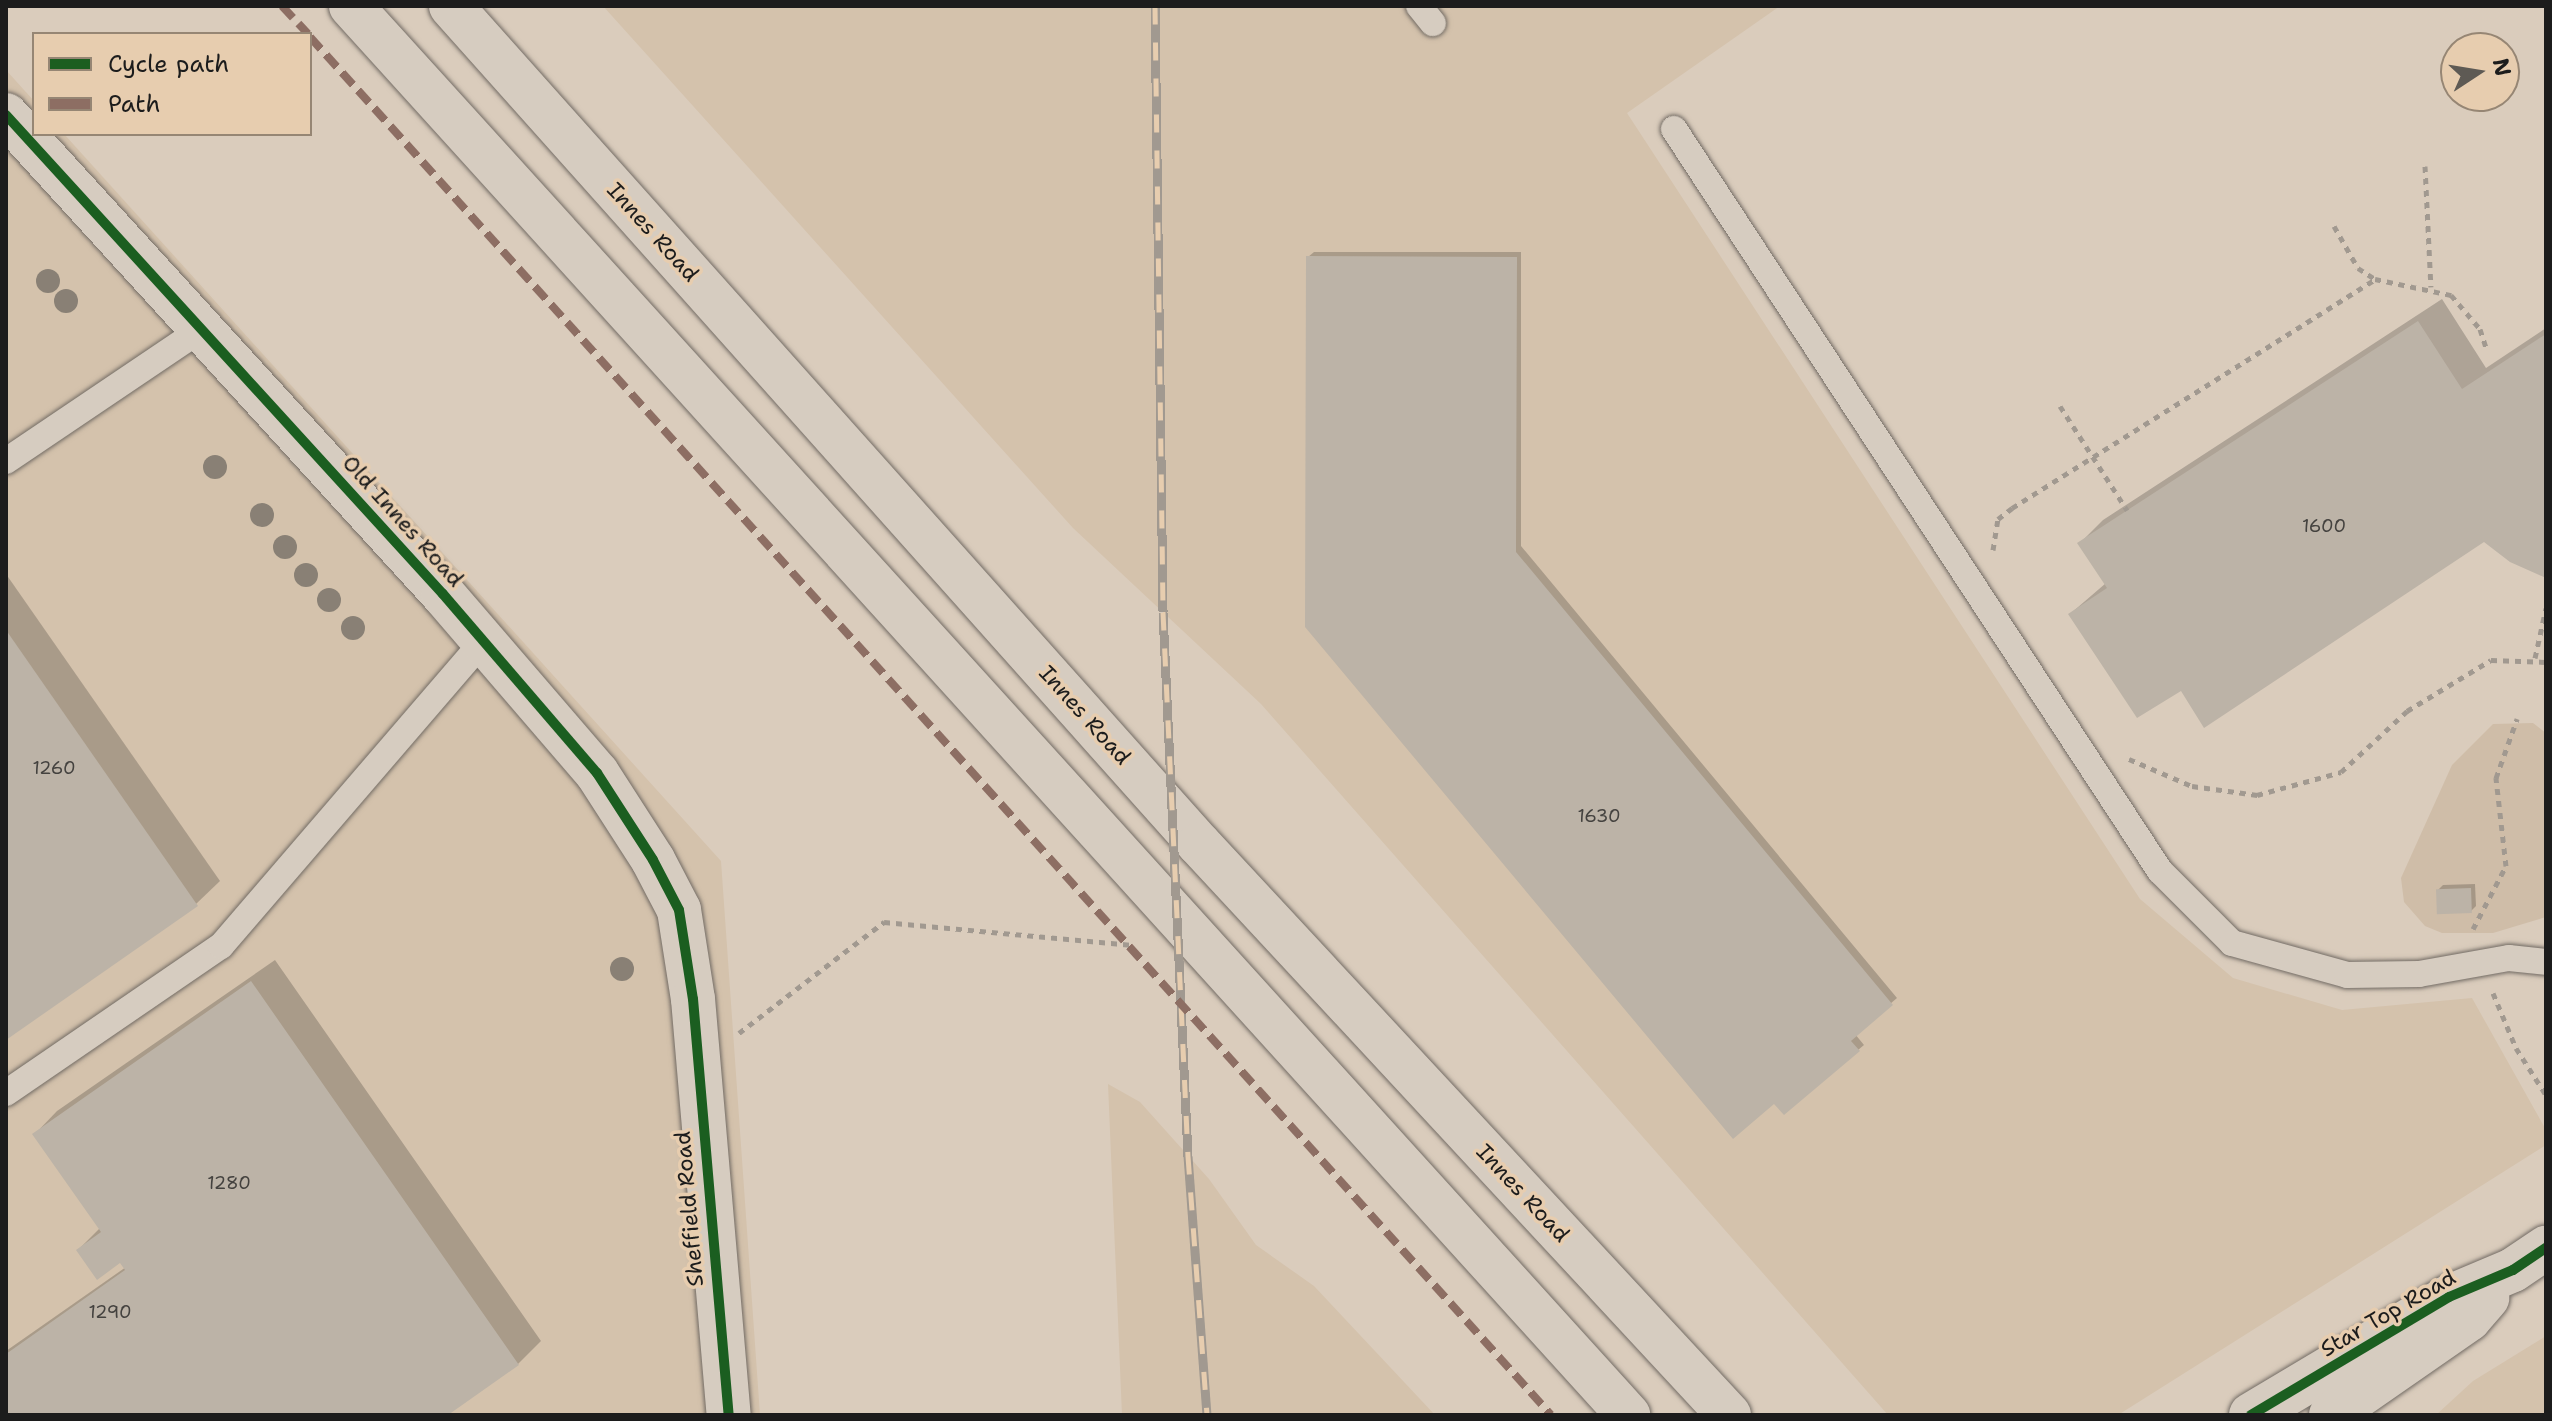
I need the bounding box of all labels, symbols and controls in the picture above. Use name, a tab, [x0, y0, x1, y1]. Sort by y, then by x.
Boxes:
legend	[32, 32, 312, 136]
north arrow	[2440, 32, 2520, 112]
text: Cycle path	[108, 48, 229, 80]
text: N	[2486, 56, 2518, 79]
text: Path	[108, 88, 160, 120]
street label: Innes Road	[602, 177, 704, 287]
street label: Old Innes Road	[337, 450, 469, 592]
house number: 1600	[2302, 515, 2346, 537]
street label: Innes Road	[1034, 660, 1136, 770]
house number: 1260	[32, 757, 76, 779]
house number: 1630	[1577, 805, 1621, 827]
street label: Sheffield Road	[669, 1130, 709, 1288]
street label: Innes Road	[1471, 1139, 1575, 1247]
house number: 1280	[207, 1172, 251, 1194]
street label: Star Top Road	[2316, 1264, 2460, 1362]
house number: 1290	[88, 1301, 132, 1323]

